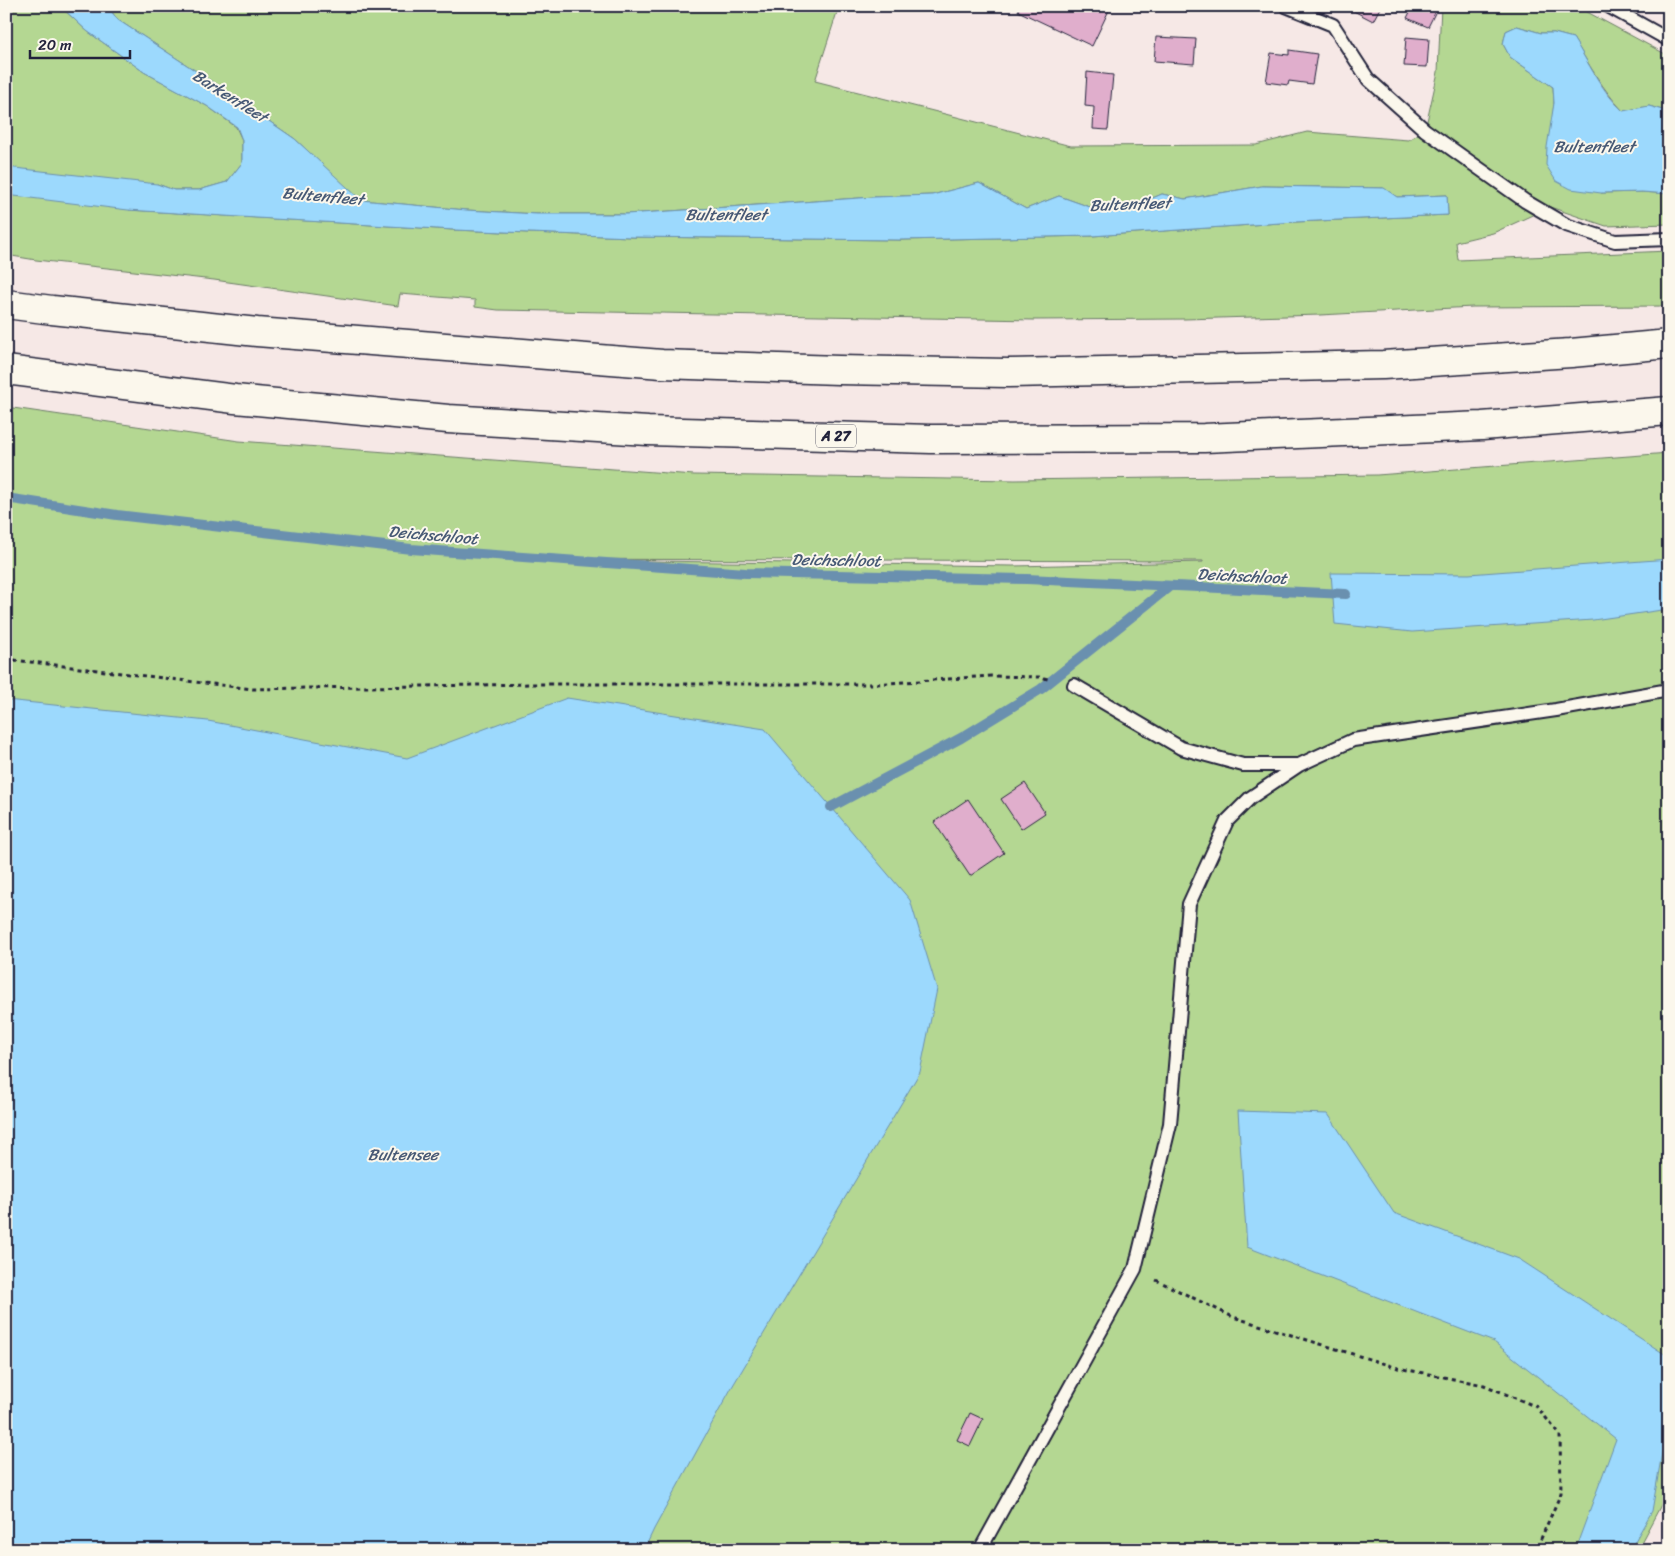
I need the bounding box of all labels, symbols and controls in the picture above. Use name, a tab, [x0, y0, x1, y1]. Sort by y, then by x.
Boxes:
scale bar	[30, 28, 130, 60]
text: 20 m	[38, 32, 72, 58]
water label: Barkenfleet	[187, 61, 276, 132]
water label: Bultenfleet	[1553, 132, 1637, 161]
water label: Bultenfleet	[281, 178, 367, 214]
water label: Bultenfleet	[1089, 188, 1174, 220]
water label: Bultenfleet	[685, 200, 769, 229]
road number: A 27	[816, 424, 856, 448]
water label: Deichschloot	[387, 517, 481, 554]
water label: Deichschloot	[791, 545, 883, 575]
water label: Deichschloot	[1197, 559, 1289, 593]
water label: Bultensee	[368, 1140, 440, 1169]

